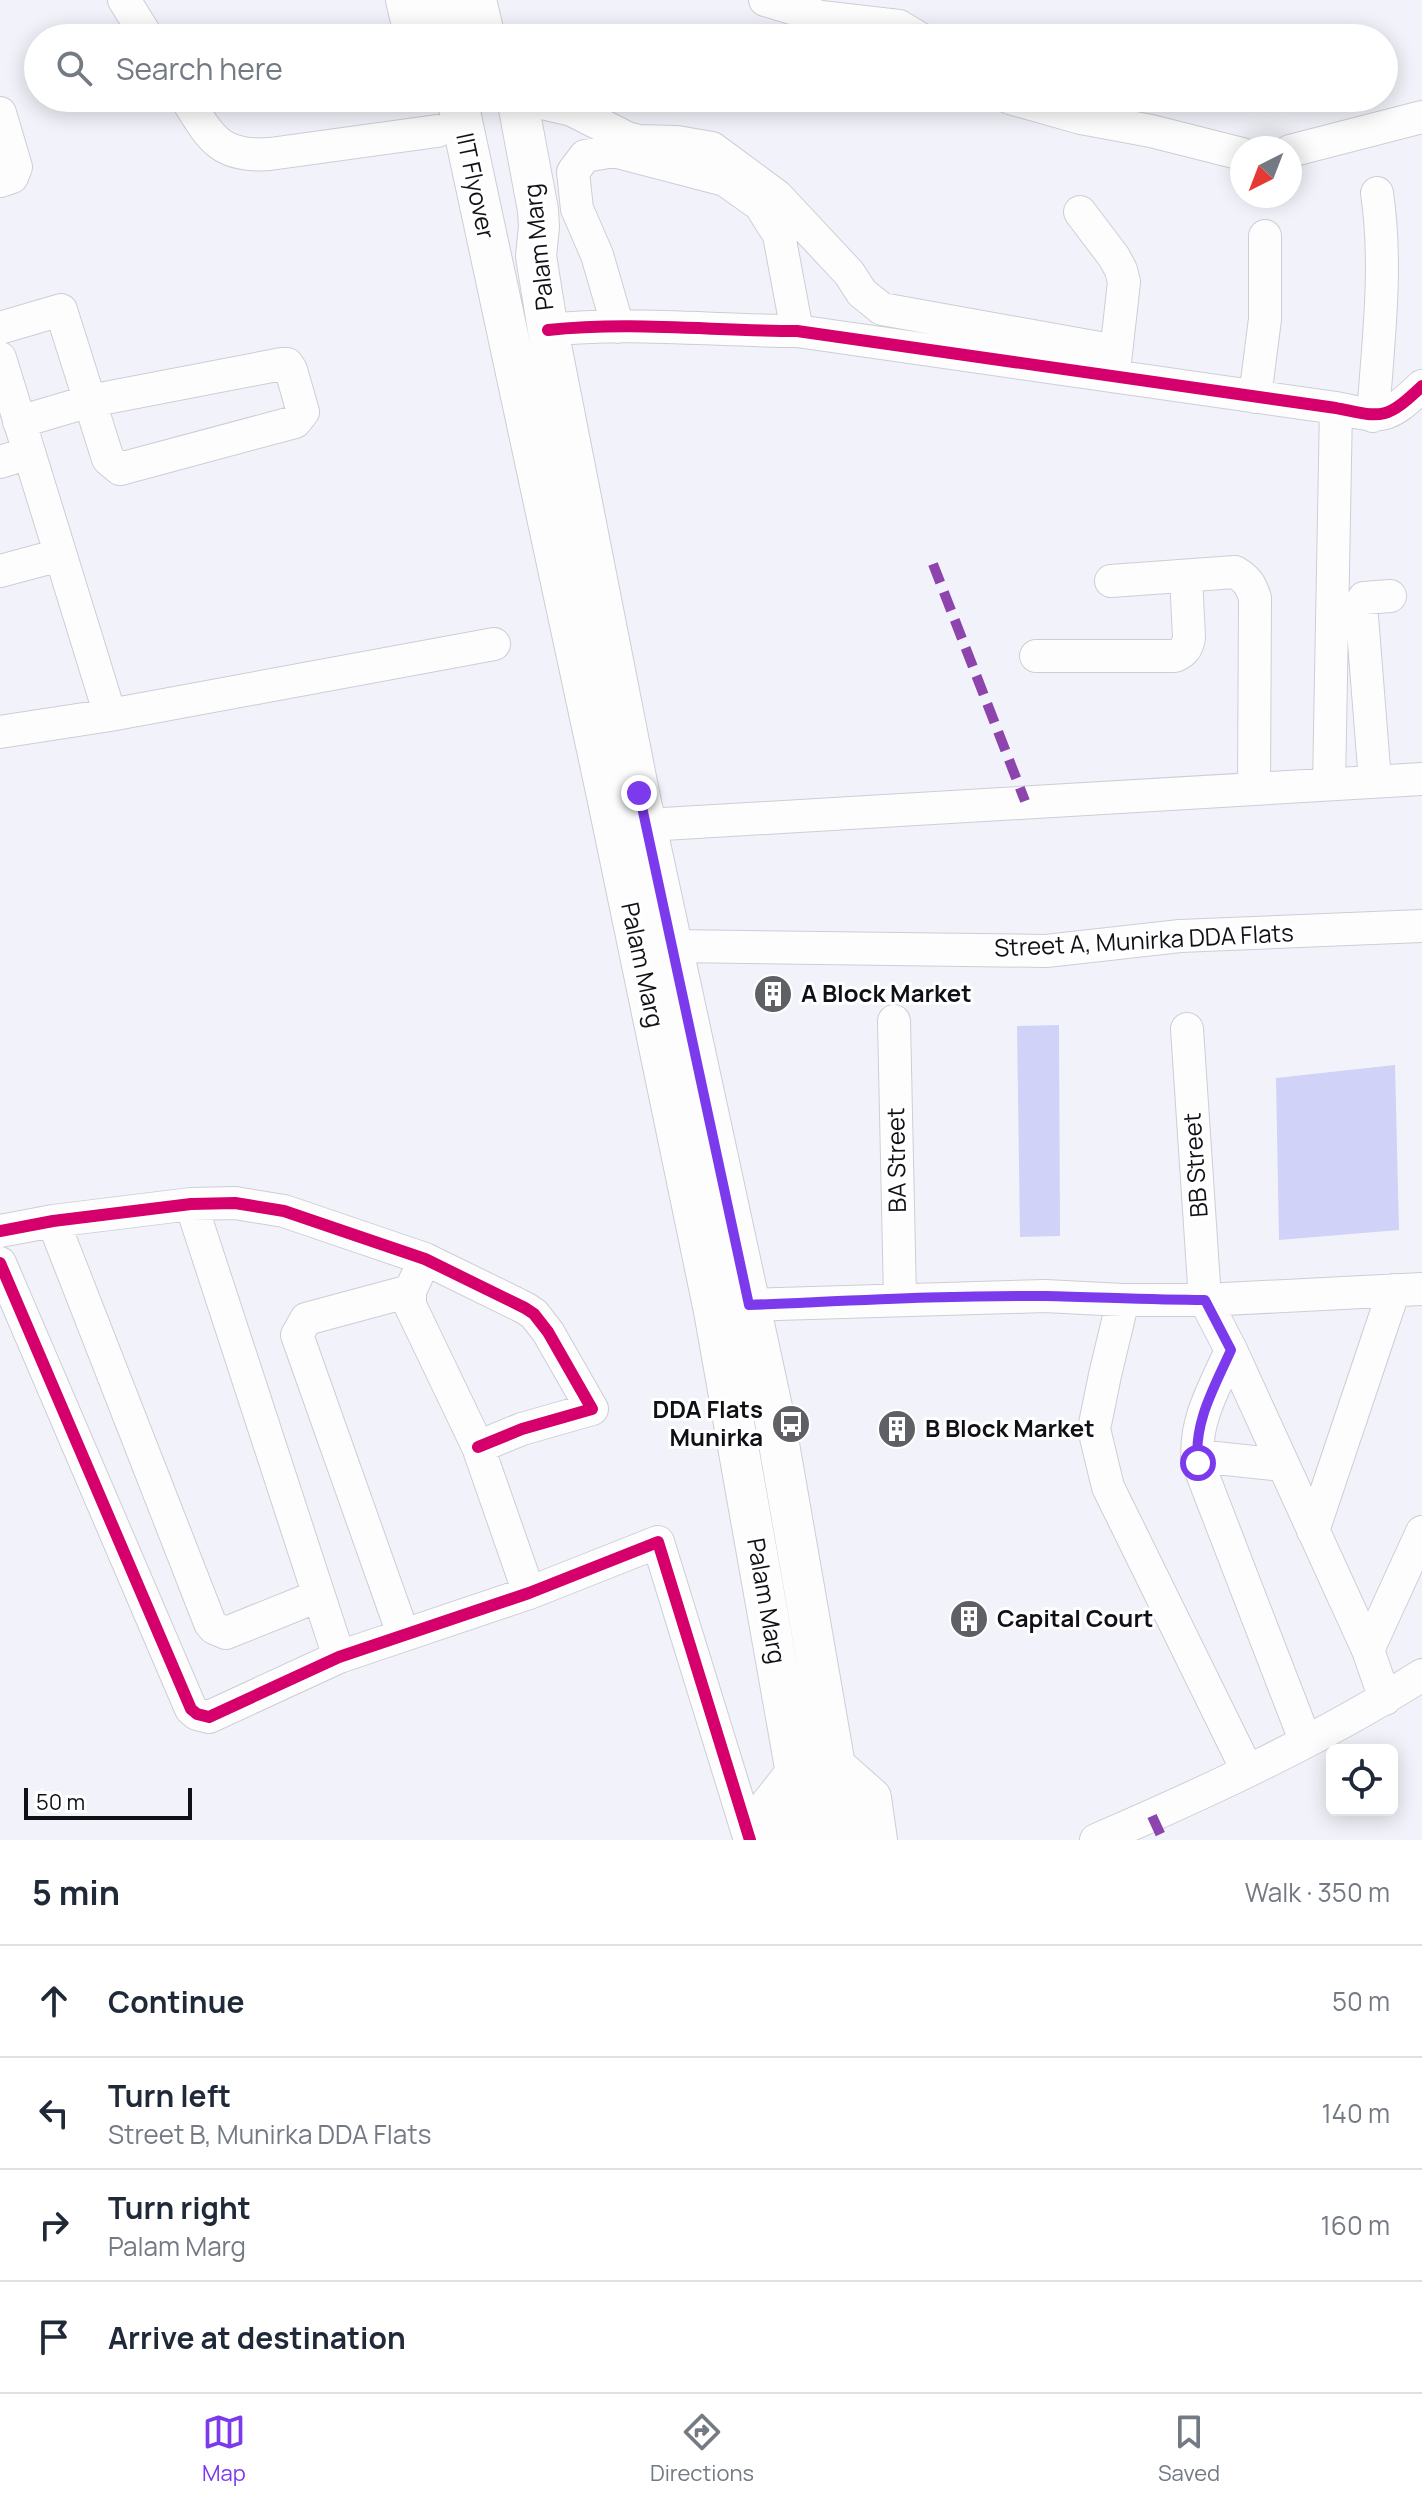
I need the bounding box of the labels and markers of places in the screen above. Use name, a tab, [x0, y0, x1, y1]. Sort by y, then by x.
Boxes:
building icon: A Block Market	[752, 973, 794, 1015]
place label: A Block Market	[801, 976, 972, 1009]
place label: DDA Flats Munirka	[652, 1392, 763, 1453]
bus stop icon: DDA Flats Munirka	[770, 1403, 812, 1445]
building icon: B Block Market	[876, 1408, 918, 1450]
place label: B Block Market	[925, 1411, 1095, 1444]
building icon: Capital Court	[948, 1598, 990, 1640]
place label: Capital Court	[997, 1601, 1153, 1634]

